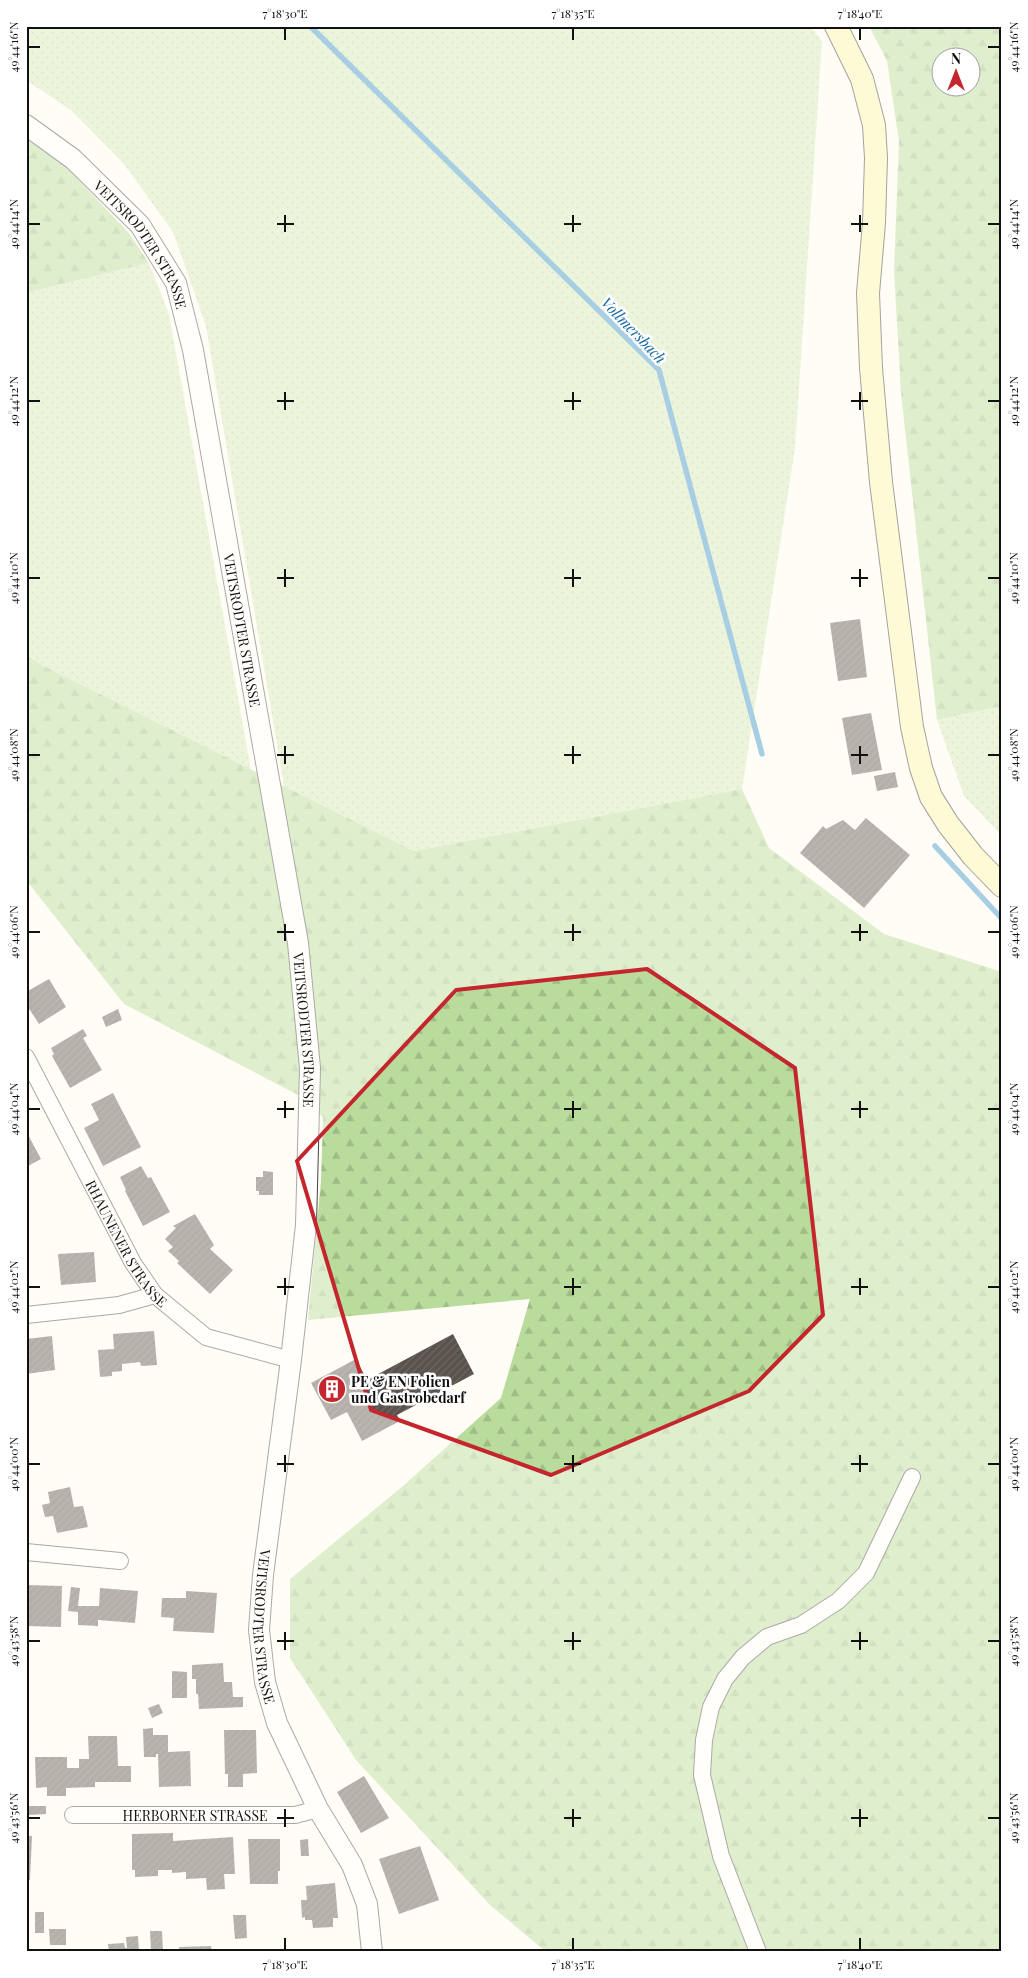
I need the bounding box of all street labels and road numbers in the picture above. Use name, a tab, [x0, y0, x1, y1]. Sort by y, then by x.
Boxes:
street label: VEITSRODTER STRASSE	[89, 175, 192, 311]
street label: VEITSRODTER STRASSE	[220, 551, 266, 708]
street label: VEITSRODTER STRASSE	[289, 951, 320, 1108]
street label: RHAUNENER STRASSE	[82, 1176, 172, 1311]
street label: VEITSRODTER STRASSE	[249, 1547, 280, 1706]
street label: HERBORNER STRASSE	[123, 1806, 267, 1825]

